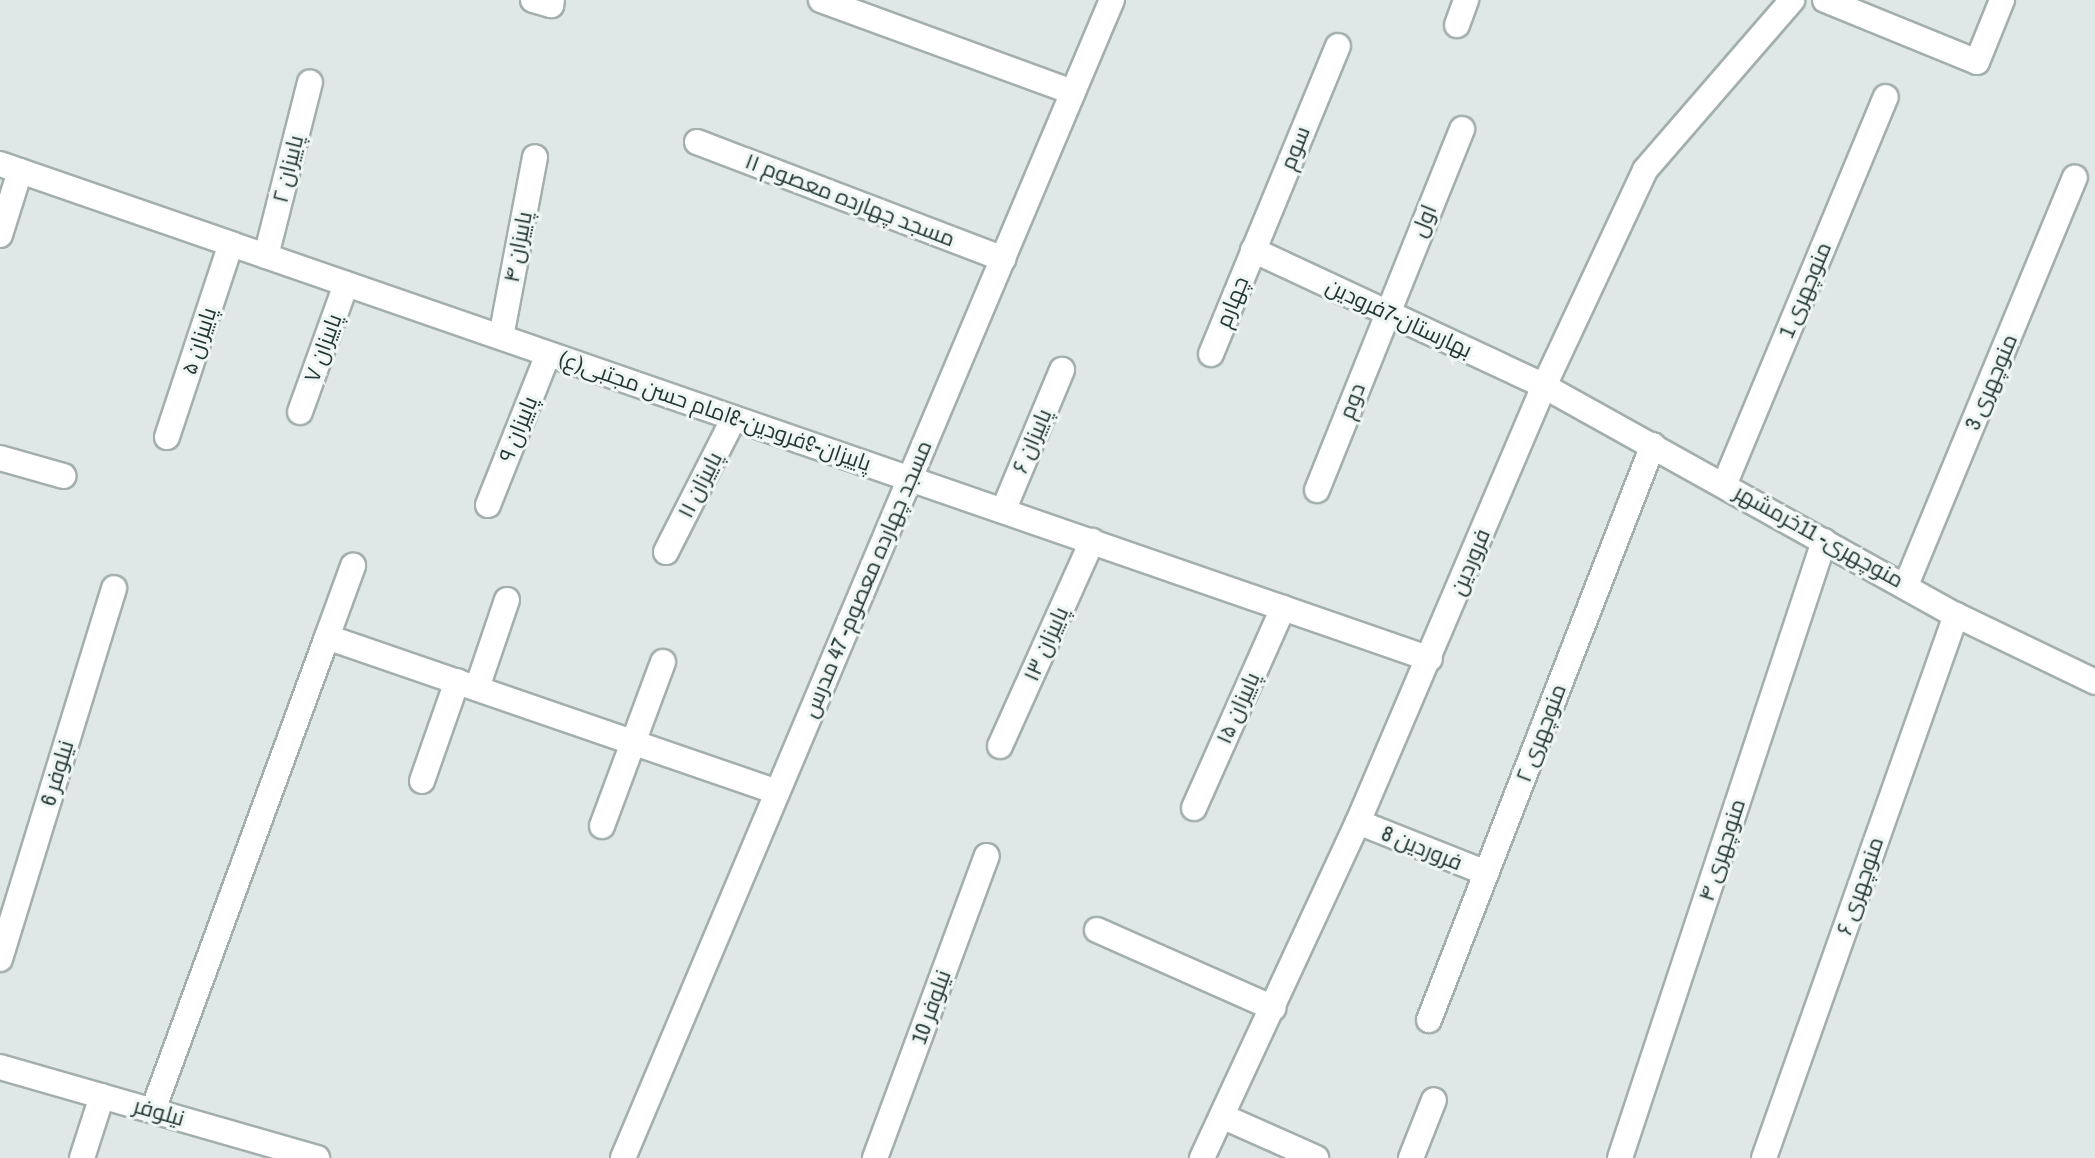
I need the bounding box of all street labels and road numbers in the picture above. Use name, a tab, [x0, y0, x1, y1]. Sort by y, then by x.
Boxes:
street label: سوم	[1274, 122, 1316, 174]
street label: پاییزان ۲	[267, 133, 309, 205]
street label: مسجد چهارده معصوم ۱۱	[741, 148, 959, 252]
street label: اول	[1406, 201, 1442, 241]
street label: پاییزان ۴	[498, 209, 538, 285]
street label: منوچهری 1	[1773, 238, 1837, 342]
street label: چهارم	[1210, 273, 1254, 331]
street label: بهارستان-7فرودین	[1322, 273, 1476, 363]
street label: پاییزان ۵	[176, 304, 222, 378]
street label: پاییزان ۷	[299, 310, 347, 386]
street label: منوچهری 3	[1959, 330, 2023, 434]
street label: پاییزان-9فرودین-8امام حسن مجتبی(ع)	[556, 345, 874, 477]
street label: دوم	[1333, 379, 1371, 423]
street label: پاییزان ۹	[493, 392, 543, 466]
street label: پاییزان ۶	[1007, 405, 1057, 477]
street label: مسجد چهارده معصوم- 47 مدرس	[797, 437, 937, 721]
street label: پاییزان ۱۱	[672, 448, 728, 522]
street label: منوچهری- 11خرمشهر	[1730, 479, 1908, 593]
street label: فروردین	[1444, 525, 1496, 599]
street label: پاییزان ۱۳	[1018, 603, 1074, 685]
street label: پاییزان ۱۵	[1211, 668, 1265, 748]
street label: منوچهری ۲	[1510, 680, 1572, 786]
street label: نیلوفر 6	[35, 737, 79, 809]
street label: منوچهری ۴	[1693, 796, 1751, 904]
street label: 8 فروردین	[1378, 820, 1466, 876]
street label: منوچهری ۶	[1831, 834, 1889, 938]
street label: نیلوفر 10	[905, 966, 957, 1048]
street label: نیلوفر	[130, 1092, 188, 1132]

